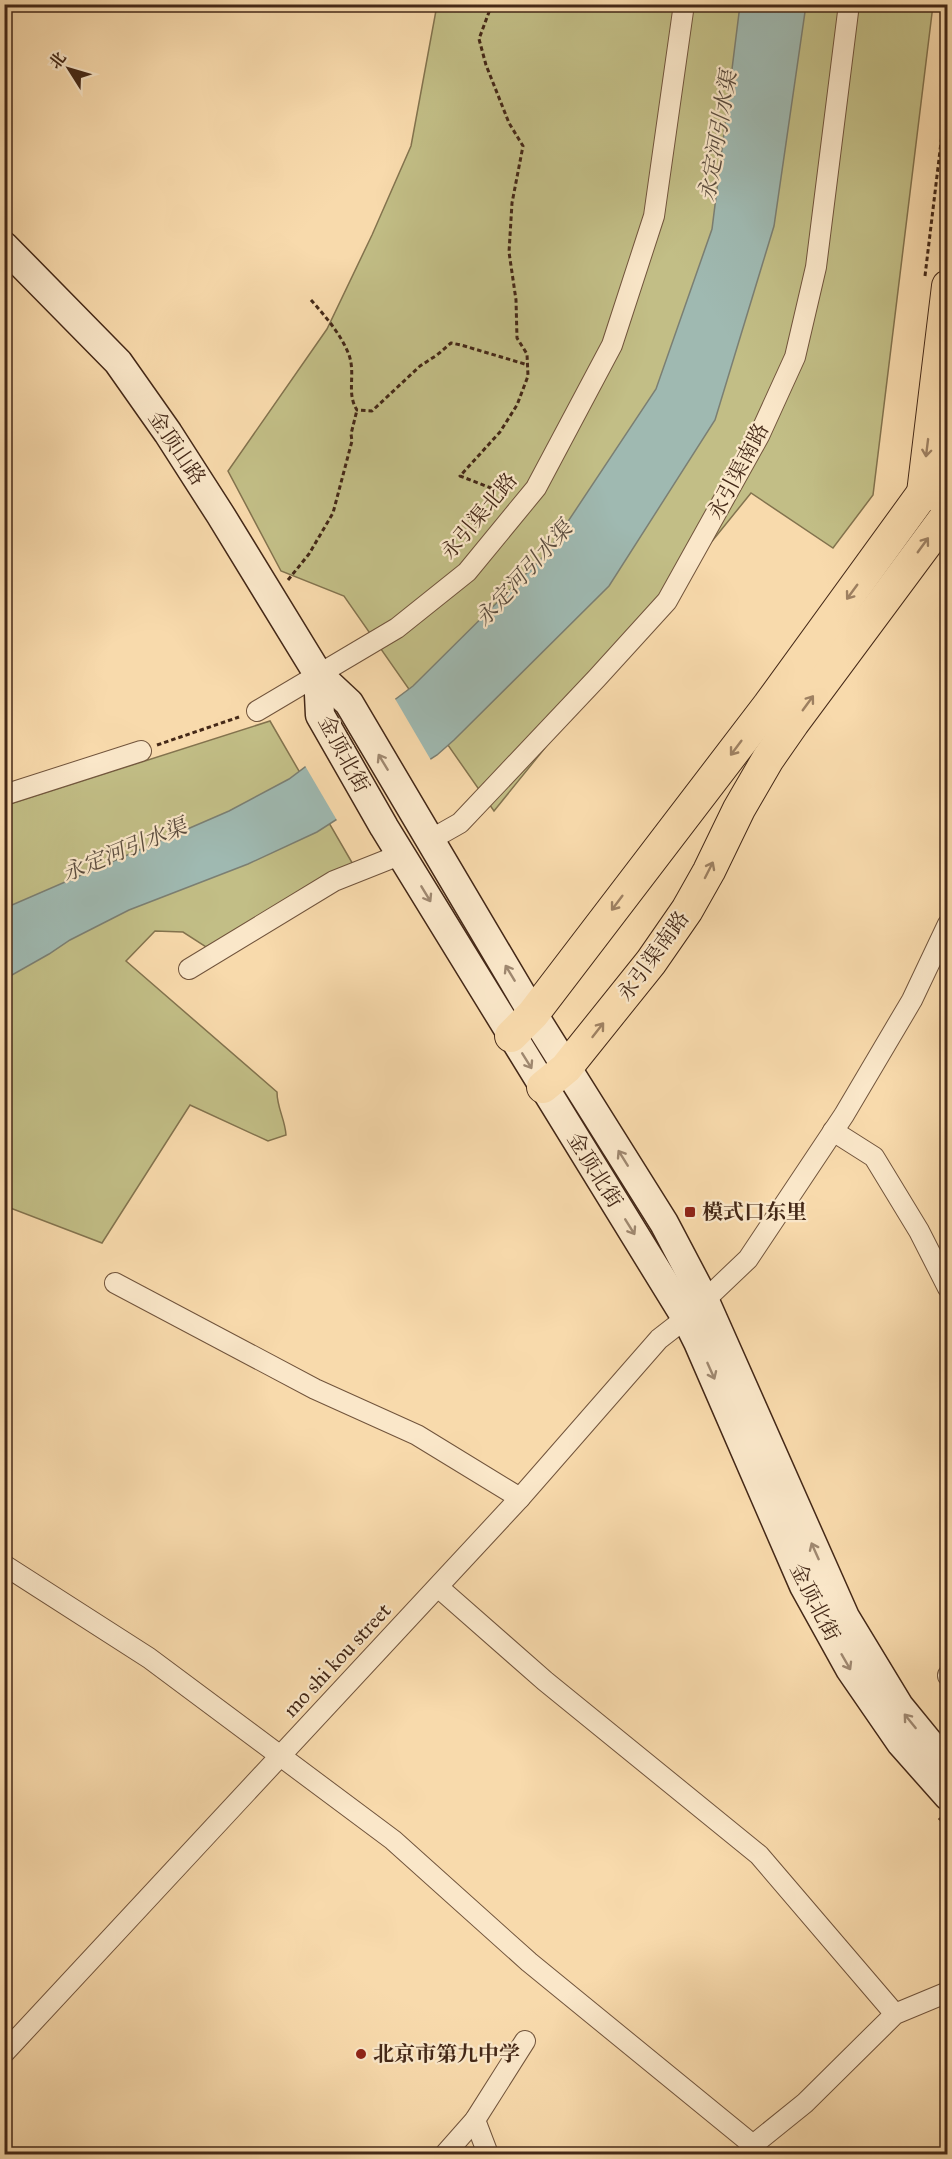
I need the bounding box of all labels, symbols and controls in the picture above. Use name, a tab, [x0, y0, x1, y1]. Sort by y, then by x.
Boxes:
north arrow	[39, 39, 99, 99]
text: 北	[45, 48, 70, 72]
water label: 永定河引水渠	[693, 66, 743, 203]
street label: 金顶山路	[143, 406, 211, 490]
street label: 永引渠南路	[702, 419, 774, 523]
one-way arrow	[921, 438, 932, 458]
street label: 永引渠北路	[435, 467, 523, 565]
water label: 永定河引水渠	[469, 513, 580, 631]
one-way arrow	[917, 538, 929, 554]
one-way arrow	[846, 583, 858, 599]
one-way arrow	[801, 695, 814, 711]
street label: 金顶北街	[313, 711, 375, 797]
one-way arrow	[730, 740, 742, 756]
one-way arrow	[377, 754, 389, 771]
water label: 永定河引水渠	[58, 811, 193, 887]
one-way arrow	[704, 862, 715, 880]
one-way arrow	[421, 885, 433, 902]
one-way arrow	[611, 895, 624, 911]
street label: 永引渠南路	[612, 906, 694, 1006]
one-way arrow	[504, 965, 516, 982]
one-way arrow	[591, 1022, 604, 1038]
one-way arrow	[521, 1052, 533, 1069]
street label: 金顶北街	[562, 1127, 628, 1213]
one-way arrow	[616, 1150, 628, 1167]
place label: 模式口东里	[702, 1199, 807, 1225]
marker: 模式口东里	[683, 1205, 697, 1219]
one-way arrow	[625, 1218, 637, 1235]
one-way arrow	[706, 1362, 717, 1380]
one-way arrow	[809, 1543, 820, 1561]
street label: 金顶北街	[784, 1559, 846, 1645]
street label: mo shi kou street	[278, 1597, 397, 1722]
one-way arrow	[840, 1653, 852, 1670]
one-way arrow	[904, 1713, 917, 1729]
place label: 北京市第九中学	[373, 2041, 520, 2067]
marker: 北京市第九中学	[354, 2047, 368, 2061]

